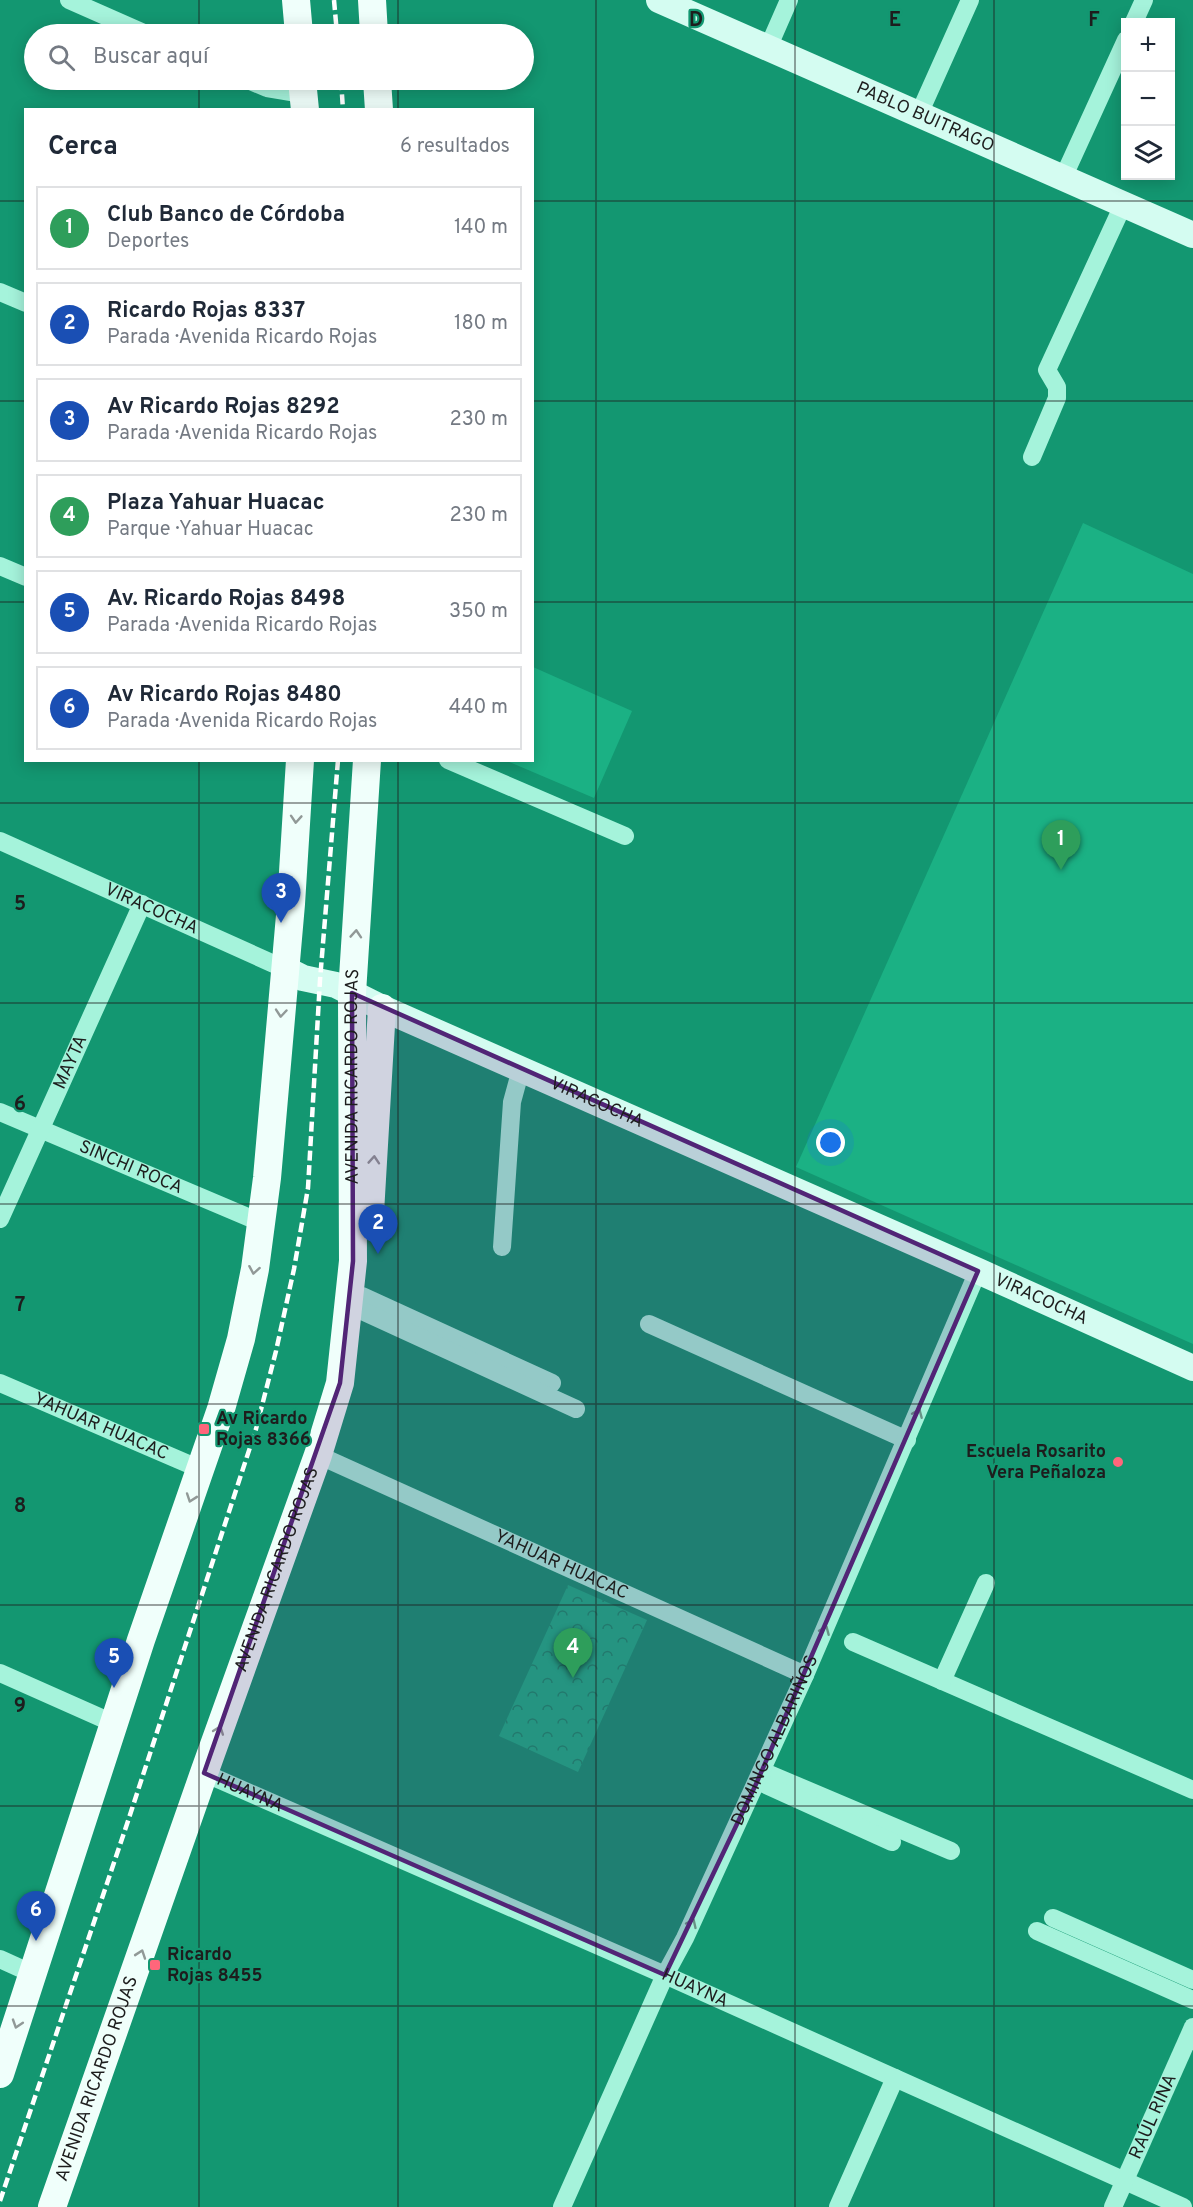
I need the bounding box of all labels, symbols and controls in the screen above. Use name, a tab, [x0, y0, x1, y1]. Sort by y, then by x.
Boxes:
text: D	[689, 8, 703, 34]
text: E	[889, 8, 901, 34]
text: F	[1088, 8, 1100, 34]
map controls	[1121, 18, 1175, 180]
button: +	[1121, 18, 1175, 72]
search box	[24, 24, 534, 90]
icon: search	[45, 41, 78, 74]
text: Buscar aquí	[93, 44, 209, 71]
button: −	[1121, 72, 1175, 126]
street label: PABLO BUITRAGO	[853, 77, 998, 158]
button: layers	[1121, 126, 1175, 180]
text: Cerca	[48, 131, 118, 164]
text: 6 resultados	[400, 134, 510, 160]
text: Club Banco de Córdoba	[107, 202, 345, 229]
text: 1	[66, 215, 74, 241]
text: 140 m	[454, 215, 508, 241]
text: Deportes	[107, 229, 189, 255]
text: Ricardo Rojas 8337	[107, 298, 305, 325]
text: 2	[63, 311, 76, 337]
text: 180 m	[454, 311, 508, 337]
text: Parada · Avenida Ricardo Rojas	[107, 325, 377, 351]
text: Av Ricardo Rojas 8292	[107, 394, 340, 421]
text: 3	[64, 407, 76, 433]
text: 230 m	[449, 407, 508, 433]
text: Parada · Avenida Ricardo Rojas	[107, 421, 377, 447]
text: Plaza Yahuar Huacac	[107, 490, 325, 517]
text: 4	[63, 503, 76, 529]
text: 230 m	[449, 503, 508, 529]
text: Parque · Yahuar Huacac	[107, 517, 314, 543]
text: Av. Ricardo Rojas 8498	[107, 586, 345, 613]
text: 5	[63, 599, 76, 625]
text: 350 m	[449, 599, 508, 625]
text: Parada · Avenida Ricardo Rojas	[107, 613, 377, 639]
text: Av Ricardo Rojas 8480	[107, 682, 342, 709]
text: 6	[63, 695, 76, 721]
text: 440 m	[449, 695, 508, 721]
text: Parada · Avenida Ricardo Rojas	[107, 709, 377, 735]
one-way arrow	[289, 814, 302, 823]
pin: 1	[1042, 820, 1080, 870]
pin: 3	[262, 874, 300, 923]
street label: VIRACOCHA	[101, 878, 202, 940]
text: 5	[14, 892, 26, 918]
one-way arrow	[349, 930, 362, 939]
street label: AVENIDA RICARDO ROJAS	[340, 968, 365, 1185]
one-way arrow	[275, 1009, 288, 1018]
street label: MAYTA	[49, 1032, 93, 1093]
street label: VIRACOCHA	[546, 1072, 647, 1133]
text: 6	[14, 1092, 26, 1118]
your location	[816, 1128, 845, 1157]
street label: SINCHI ROCA	[75, 1135, 186, 1200]
one-way arrow	[367, 1155, 380, 1165]
pin: 2	[358, 1204, 398, 1254]
one-way arrow	[249, 1265, 261, 1274]
street label: VIRACOCHA	[991, 1268, 1092, 1331]
text: 7	[15, 1293, 25, 1319]
street label: YAHUAR HUACAC	[30, 1387, 172, 1466]
place label: Av Ricardo Rojas 8366	[216, 1408, 311, 1452]
one-way arrow	[911, 1408, 923, 1419]
marker: Av Ricardo Rojas 8366	[197, 1422, 211, 1436]
place label: Escuela Rosarito Vera Peñaloza	[966, 1441, 1106, 1485]
marker: Escuela Rosarito Vera Peñaloza	[1111, 1455, 1125, 1469]
street label: AVENIDA RICARDO ROJAS	[230, 1464, 324, 1675]
one-way arrow	[185, 1492, 198, 1503]
text: 8	[14, 1494, 26, 1520]
street label: YAHUAR HUACAC	[491, 1525, 632, 1605]
one-way arrow	[817, 1626, 829, 1637]
pin: 4	[554, 1628, 592, 1678]
pin: 5	[94, 1638, 134, 1688]
street label: DOMINGO ALBARIÑOS	[726, 1651, 824, 1830]
text: 9	[14, 1694, 26, 1720]
one-way arrow	[211, 1725, 224, 1736]
street label: HUAYNA	[213, 1768, 287, 1818]
pin: 6	[16, 1892, 56, 1941]
one-way arrow	[685, 1918, 697, 1929]
place label: Ricardo Rojas 8455	[167, 1944, 262, 1988]
one-way arrow	[133, 1949, 146, 1960]
marker: Ricardo Rojas 8455	[148, 1958, 162, 1972]
street label: HUAYNA	[658, 1963, 732, 2013]
street label: AVENIDA RICARDO ROJAS	[50, 1973, 144, 2184]
one-way arrow	[11, 2018, 24, 2029]
street label: RAÚL RINA	[1124, 2070, 1182, 2163]

